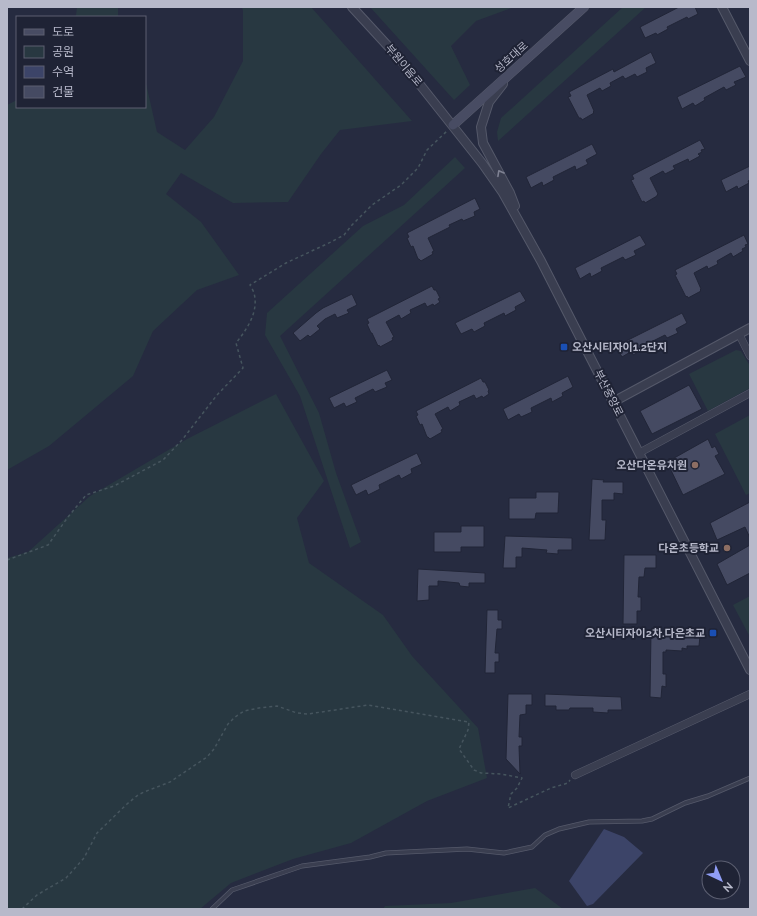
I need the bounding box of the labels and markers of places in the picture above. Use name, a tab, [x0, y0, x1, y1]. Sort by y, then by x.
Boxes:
place label: 오산시티자이1.2단지	[572, 341, 667, 354]
marker: 오산시티자이1.2단지	[559, 342, 569, 352]
place label: 오산다온유치원	[616, 459, 687, 472]
marker: 오산다온유치원	[690, 460, 700, 470]
place label: 다온초등학교	[658, 542, 719, 555]
marker: 다온초등학교	[722, 543, 732, 553]
place label: 오산시티자이2차.다은초교	[585, 627, 705, 640]
marker: 오산시티자이2차.다은초교	[708, 628, 718, 638]

